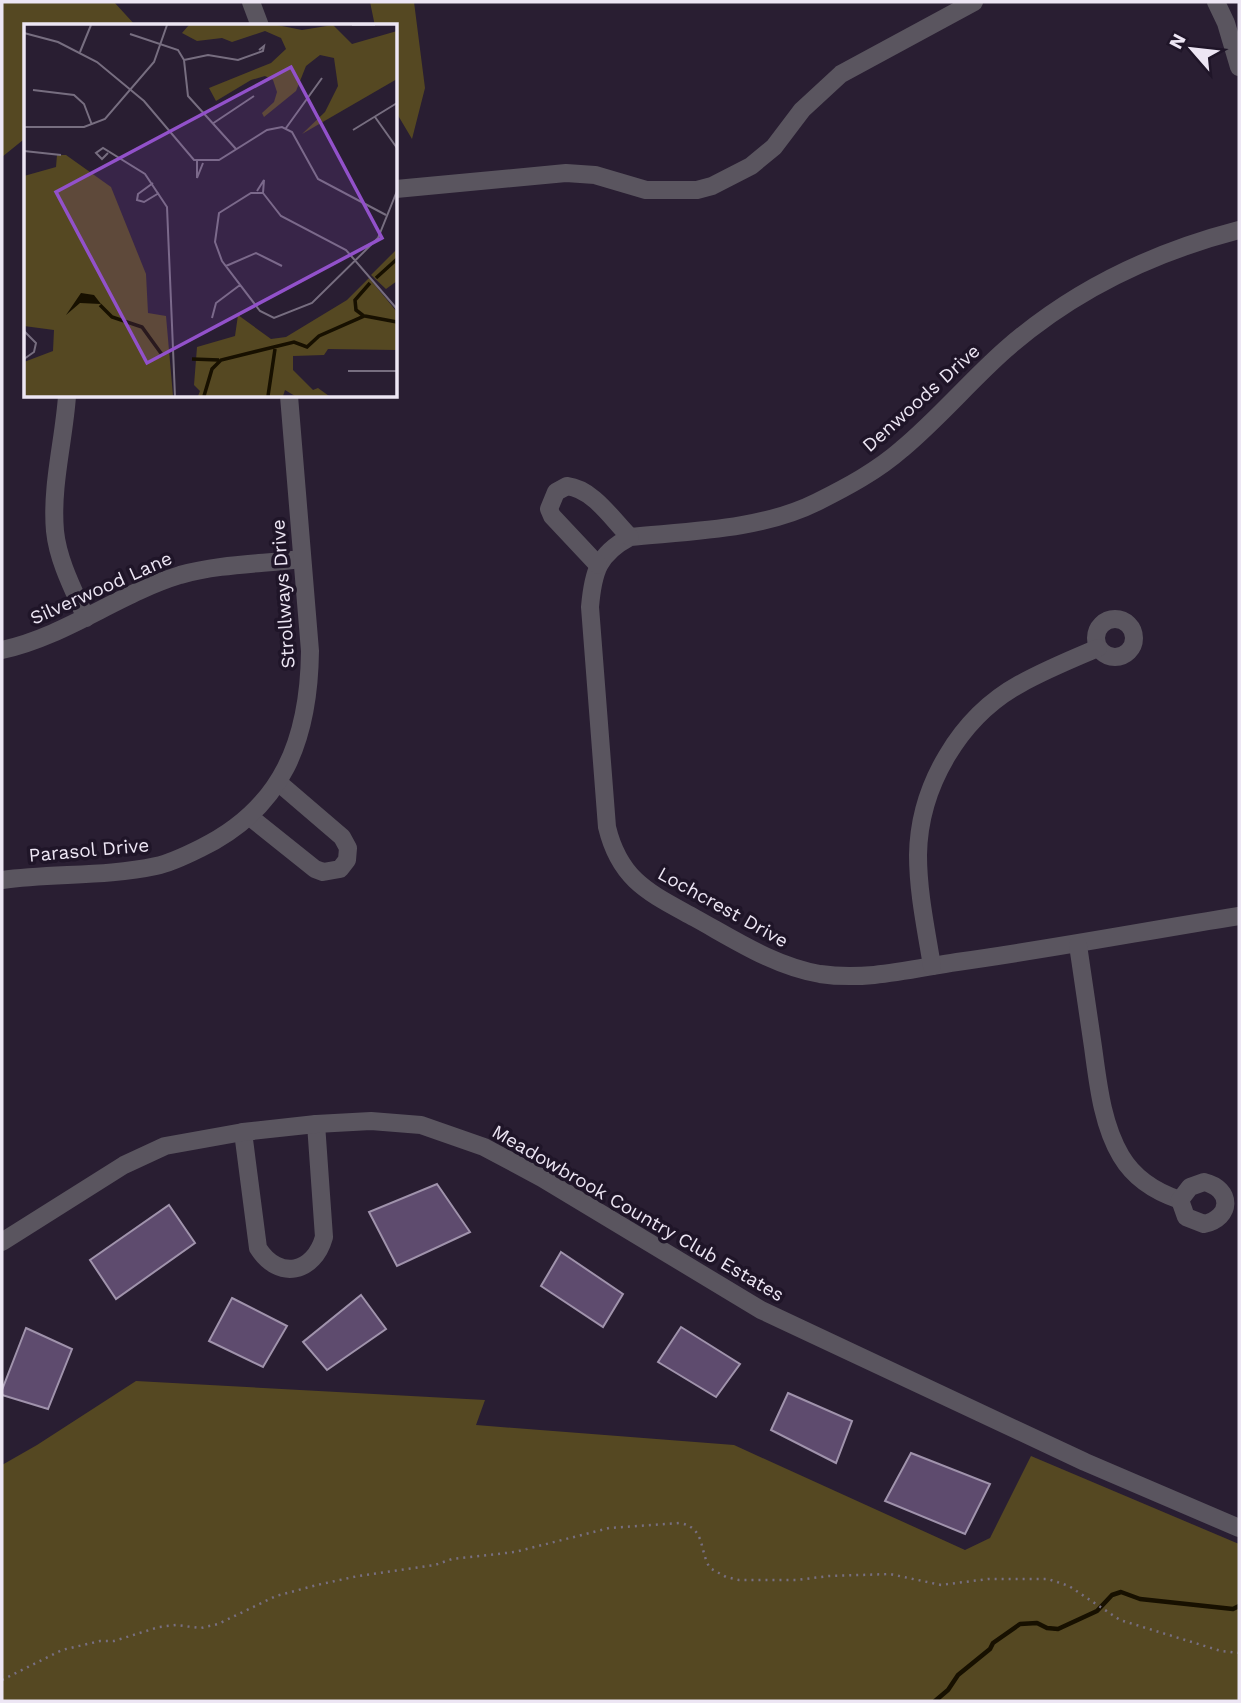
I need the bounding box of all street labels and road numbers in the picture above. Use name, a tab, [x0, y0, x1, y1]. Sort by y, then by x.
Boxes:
street label: Denwoods Drive	[857, 339, 985, 457]
street label: Strollways Drive	[266, 519, 300, 669]
street label: Silverwood Lane	[27, 546, 175, 630]
street label: Parasol Drive	[28, 833, 150, 867]
street label: Lochcrest Drive	[654, 862, 792, 952]
street label: Meadowbrook Country Club Estates	[488, 1120, 788, 1306]

